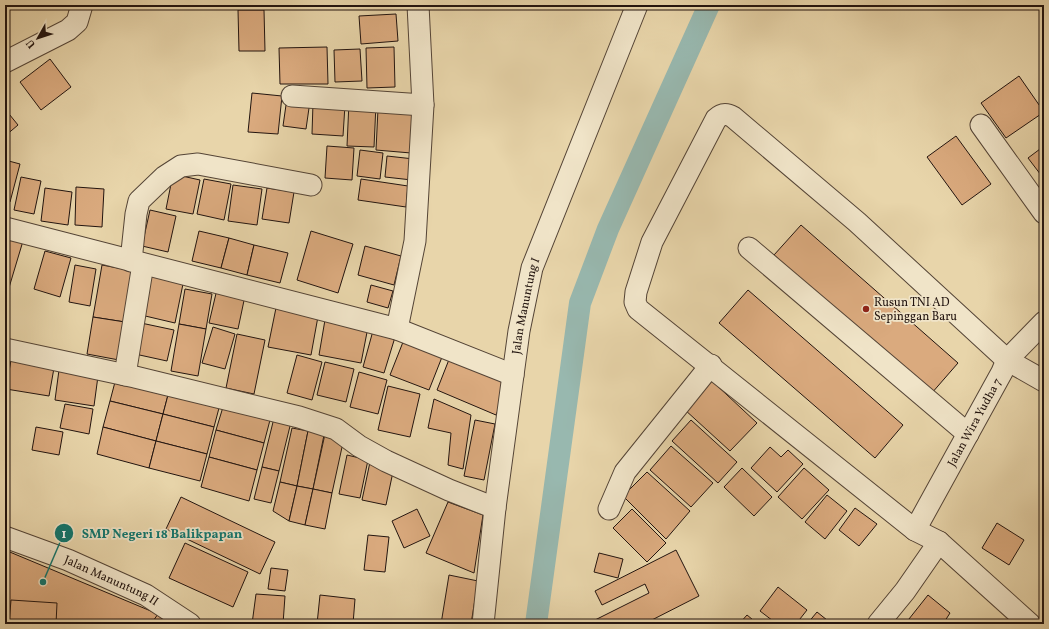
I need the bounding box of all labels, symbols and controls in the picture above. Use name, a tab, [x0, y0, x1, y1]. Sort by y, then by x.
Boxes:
north arrow	[18, 18, 58, 58]
text: U	[23, 35, 40, 51]
street label: Jalan Manuntung I	[509, 256, 544, 355]
place label: Rusun TNI AD Sepinggan Baru	[874, 295, 957, 325]
marker: Rusun TNI AD Sepinggan Baru	[861, 304, 871, 314]
street label: Jalan Wira Yudha 7	[944, 375, 1006, 470]
callout: SMP Negeri 18 Balikpapan	[54, 521, 251, 546]
text: SMP Negeri 18 Balikpapan	[82, 526, 243, 544]
text: 1	[62, 527, 67, 543]
street label: Jalan Manuntung II	[62, 552, 161, 610]

